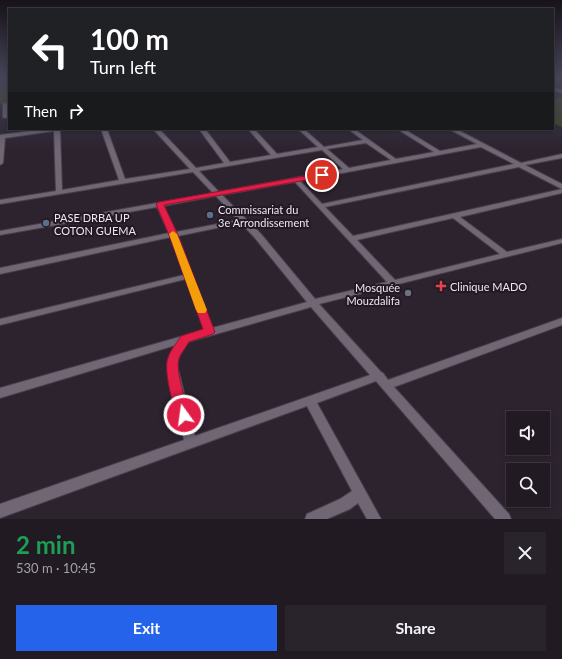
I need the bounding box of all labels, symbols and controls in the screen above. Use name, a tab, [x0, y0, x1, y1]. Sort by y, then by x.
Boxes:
text: 100 m	[90, 22, 169, 56]
icon: left	[24, 24, 76, 76]
text: Turn left	[90, 56, 156, 78]
icon: right	[65, 100, 87, 122]
text: Then	[24, 102, 57, 120]
pin	[305, 158, 339, 192]
icon: arrive	[311, 164, 333, 186]
place label: Commissariat du 3e Arrondissement	[218, 203, 309, 229]
marker: Commissariat du 3e Arrondissement	[205, 210, 215, 220]
place label: PASE DRBA UP COTON GUEMA	[54, 211, 137, 237]
marker: PASE DRBA UP COTON GUEMA	[41, 218, 51, 228]
marker: Clinique MADO	[435, 280, 447, 292]
place label: Clinique MADO	[450, 280, 527, 293]
place label: Mosquée Mouzdalifa	[347, 281, 400, 307]
marker: Mosquée Mouzdalifa	[403, 288, 413, 298]
position arrow	[163, 394, 205, 436]
map controls	[506, 411, 550, 507]
button: sound	[506, 411, 550, 455]
button: search	[506, 463, 550, 507]
text: 2 min	[16, 530, 76, 559]
button: close	[504, 532, 546, 574]
text: 530 m · 10:45	[16, 560, 96, 576]
button: Exit	[16, 605, 277, 651]
button: Share	[285, 605, 546, 651]

